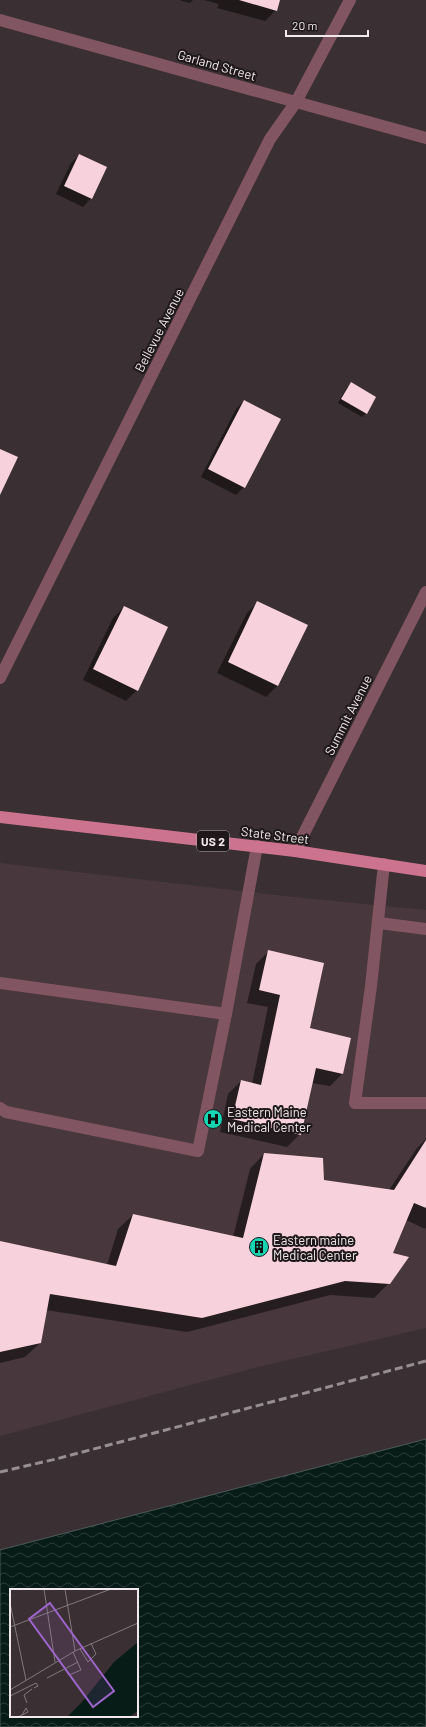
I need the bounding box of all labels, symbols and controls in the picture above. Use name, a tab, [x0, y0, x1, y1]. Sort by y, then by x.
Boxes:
scale bar	[286, 12, 368, 38]
text: 20 m	[292, 18, 318, 32]
street label: Garland Street	[176, 46, 258, 84]
street label: Bellevue Avenue	[131, 285, 187, 375]
street label: Summit Avenue	[321, 672, 375, 758]
street label: State Street	[240, 823, 310, 847]
road number: US 2	[197, 831, 229, 851]
place label: Eastern Maine Medical Center	[227, 1104, 311, 1135]
hospital icon: Eastern Maine Medical Center	[202, 1108, 224, 1130]
place label: Eastern maine Medical Center	[273, 1232, 357, 1263]
building icon: Eastern maine Medical Center	[248, 1236, 270, 1258]
inset map	[10, 1589, 138, 1717]

